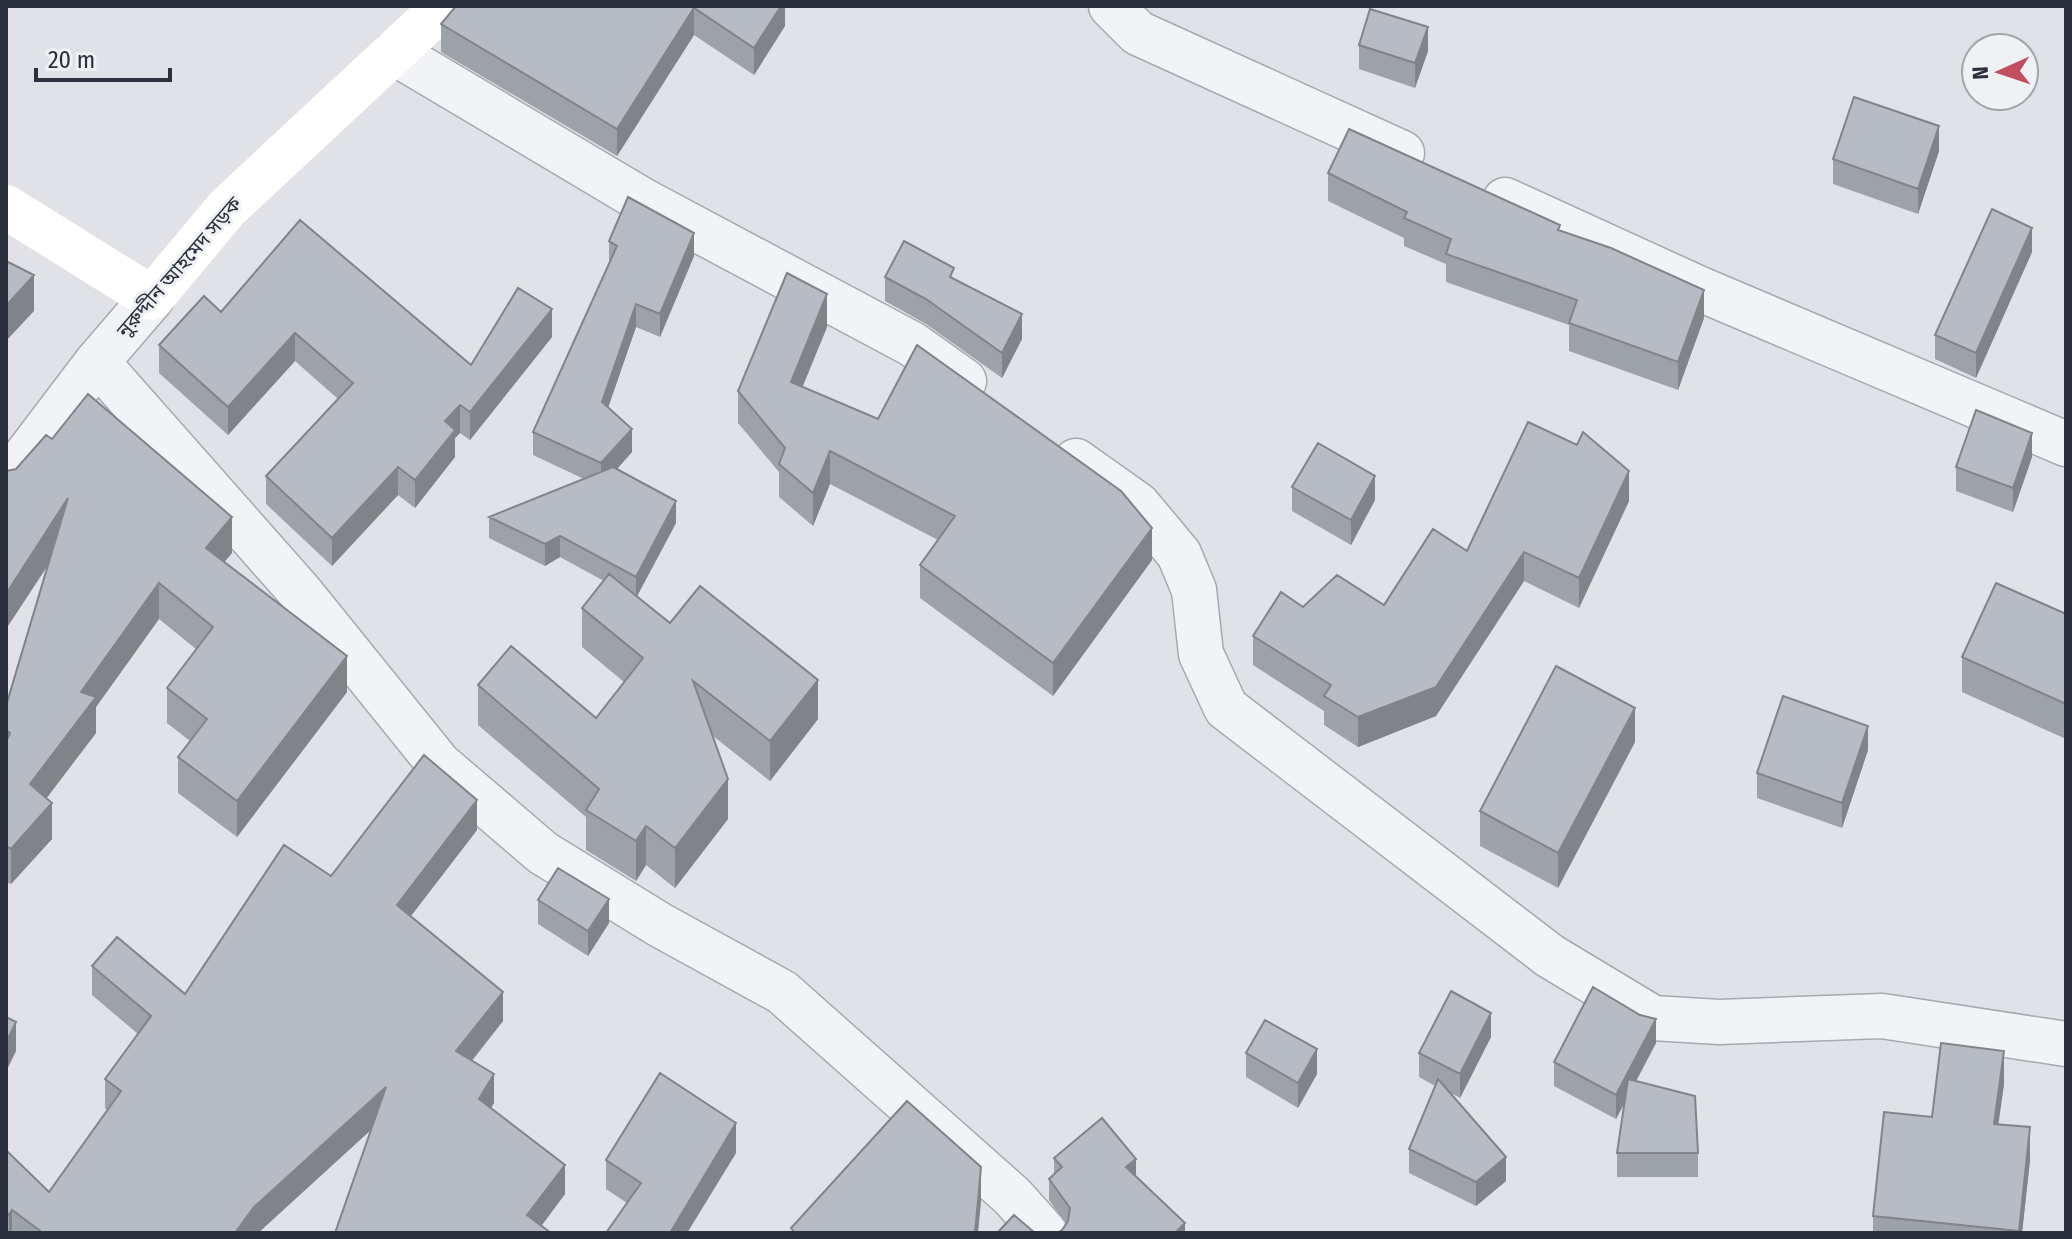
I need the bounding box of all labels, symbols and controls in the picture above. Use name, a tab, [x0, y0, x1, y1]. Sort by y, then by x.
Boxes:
scale bar	[36, 32, 170, 82]
north arrow	[1960, 32, 2040, 112]
text: 20 m	[48, 46, 95, 74]
text: N	[1967, 66, 1994, 80]
street label: নুরুদ্দীন আহমেদ সড়ক	[111, 191, 247, 343]

